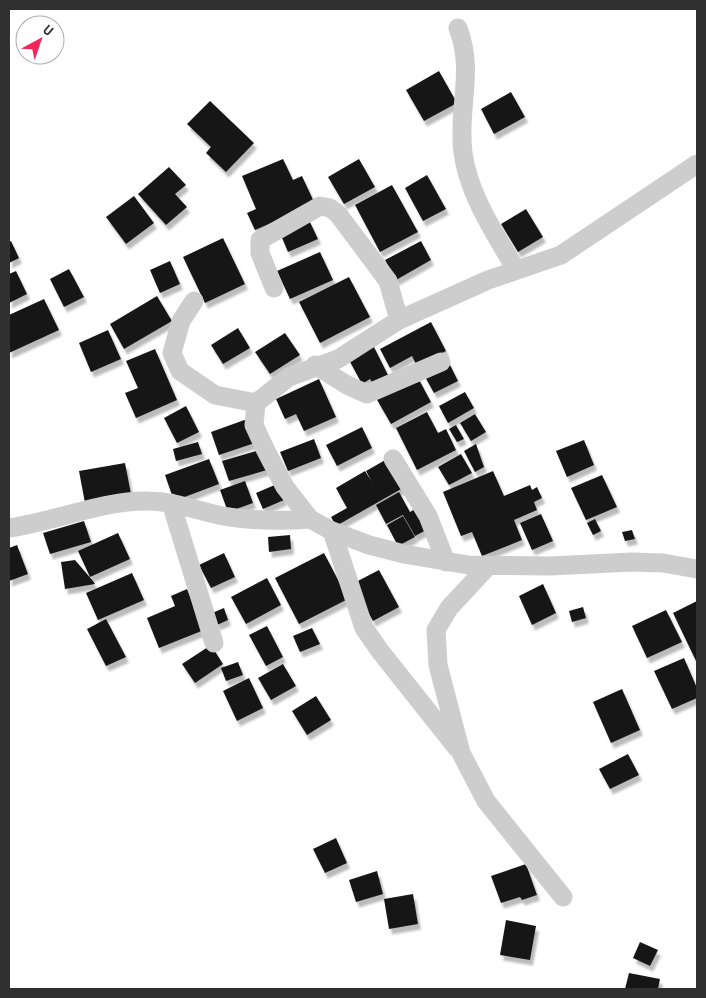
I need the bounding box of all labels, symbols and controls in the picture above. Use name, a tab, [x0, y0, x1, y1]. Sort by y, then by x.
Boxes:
north arrow	[15, 15, 65, 65]
text: U	[39, 20, 57, 40]

